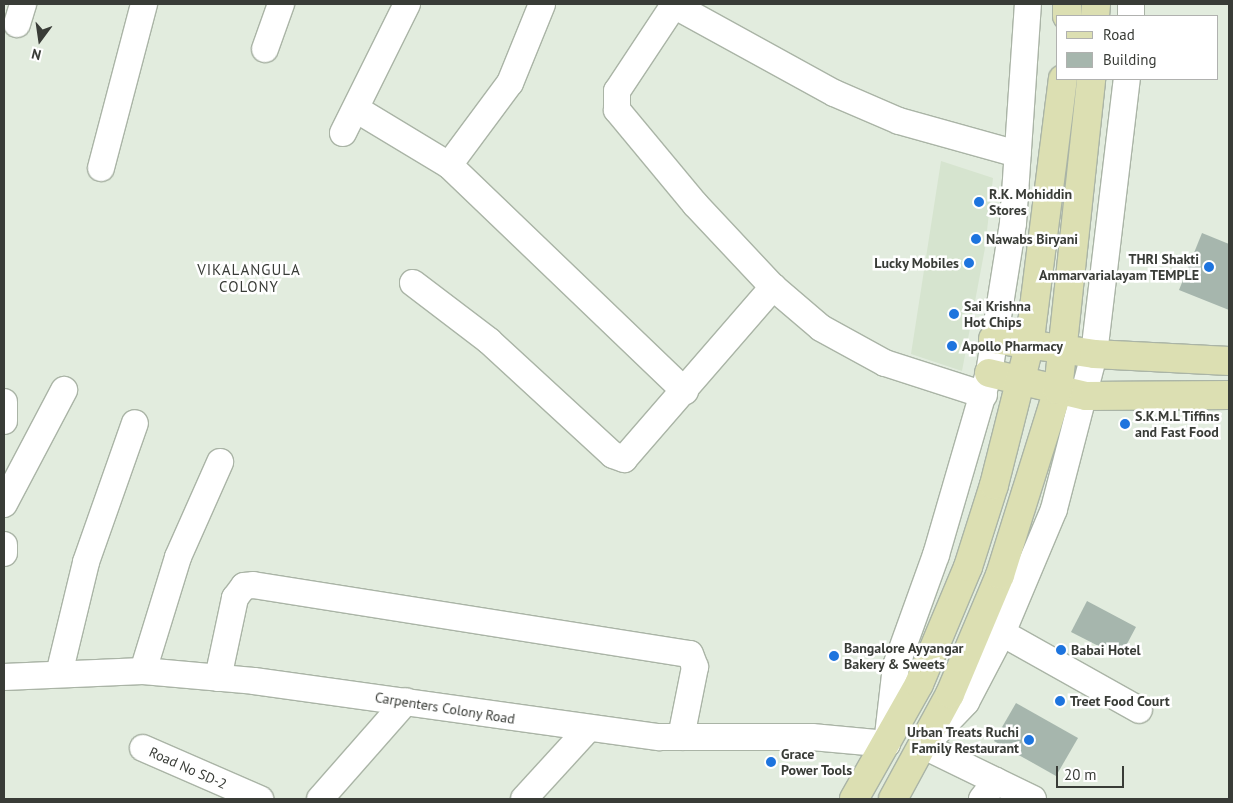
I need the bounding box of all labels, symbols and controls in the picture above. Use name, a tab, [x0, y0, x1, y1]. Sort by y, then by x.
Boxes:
north arrow	[15, 15, 65, 65]
legend	[1056, 15, 1218, 80]
text: Road	[1103, 25, 1135, 44]
text: N	[30, 45, 43, 64]
text: Building	[1103, 50, 1157, 69]
place label: R.K. Mohiddin Stores	[989, 186, 1073, 218]
marker: R.K. Mohiddin Stores	[973, 196, 985, 208]
place label: Nawabs Biryani	[986, 231, 1078, 247]
marker: Nawabs Biryani	[970, 233, 982, 245]
place label: THRI Shakti Ammarvarialayam TEMPLE	[1038, 251, 1199, 284]
place label: Lucky Mobiles	[874, 255, 959, 271]
marker: Lucky Mobiles	[963, 257, 975, 269]
district label: VIKALANGULA COLONY	[196, 260, 302, 295]
marker: THRI Shakti Ammarvarialayam TEMPLE	[1203, 261, 1215, 273]
place label: Sai Krishna Hot Chips	[964, 298, 1031, 331]
marker: Sai Krishna Hot Chips	[948, 308, 960, 320]
place label: Apollo Pharmacy	[962, 338, 1063, 354]
marker: Apollo Pharmacy	[946, 340, 958, 352]
place label: S.K.M.L Tiffins and Fast Food	[1135, 408, 1221, 441]
marker: S.K.M.L Tiffins and Fast Food	[1119, 418, 1131, 430]
place label: Bangalore Ayyangar Bakery & Sweets	[844, 640, 964, 672]
place label: Babai Hotel	[1071, 642, 1141, 658]
marker: Babai Hotel	[1055, 644, 1067, 656]
marker: Bangalore Ayyangar Bakery & Sweets	[828, 650, 840, 662]
street label: Carpenters Colony Road	[374, 689, 516, 727]
place label: Treet Food Court	[1070, 693, 1170, 709]
marker: Treet Food Court	[1054, 695, 1066, 707]
place label: Urban Treats Ruchi Family Restaurant	[906, 724, 1019, 756]
marker: Urban Treats Ruchi Family Restaurant	[1023, 734, 1035, 746]
street label: Road No SD-2	[147, 743, 229, 793]
place label: Grace Power Tools	[781, 746, 853, 779]
marker: Grace Power Tools	[765, 756, 777, 768]
scale bar	[1058, 756, 1126, 788]
text: 20 m	[1064, 765, 1097, 784]

